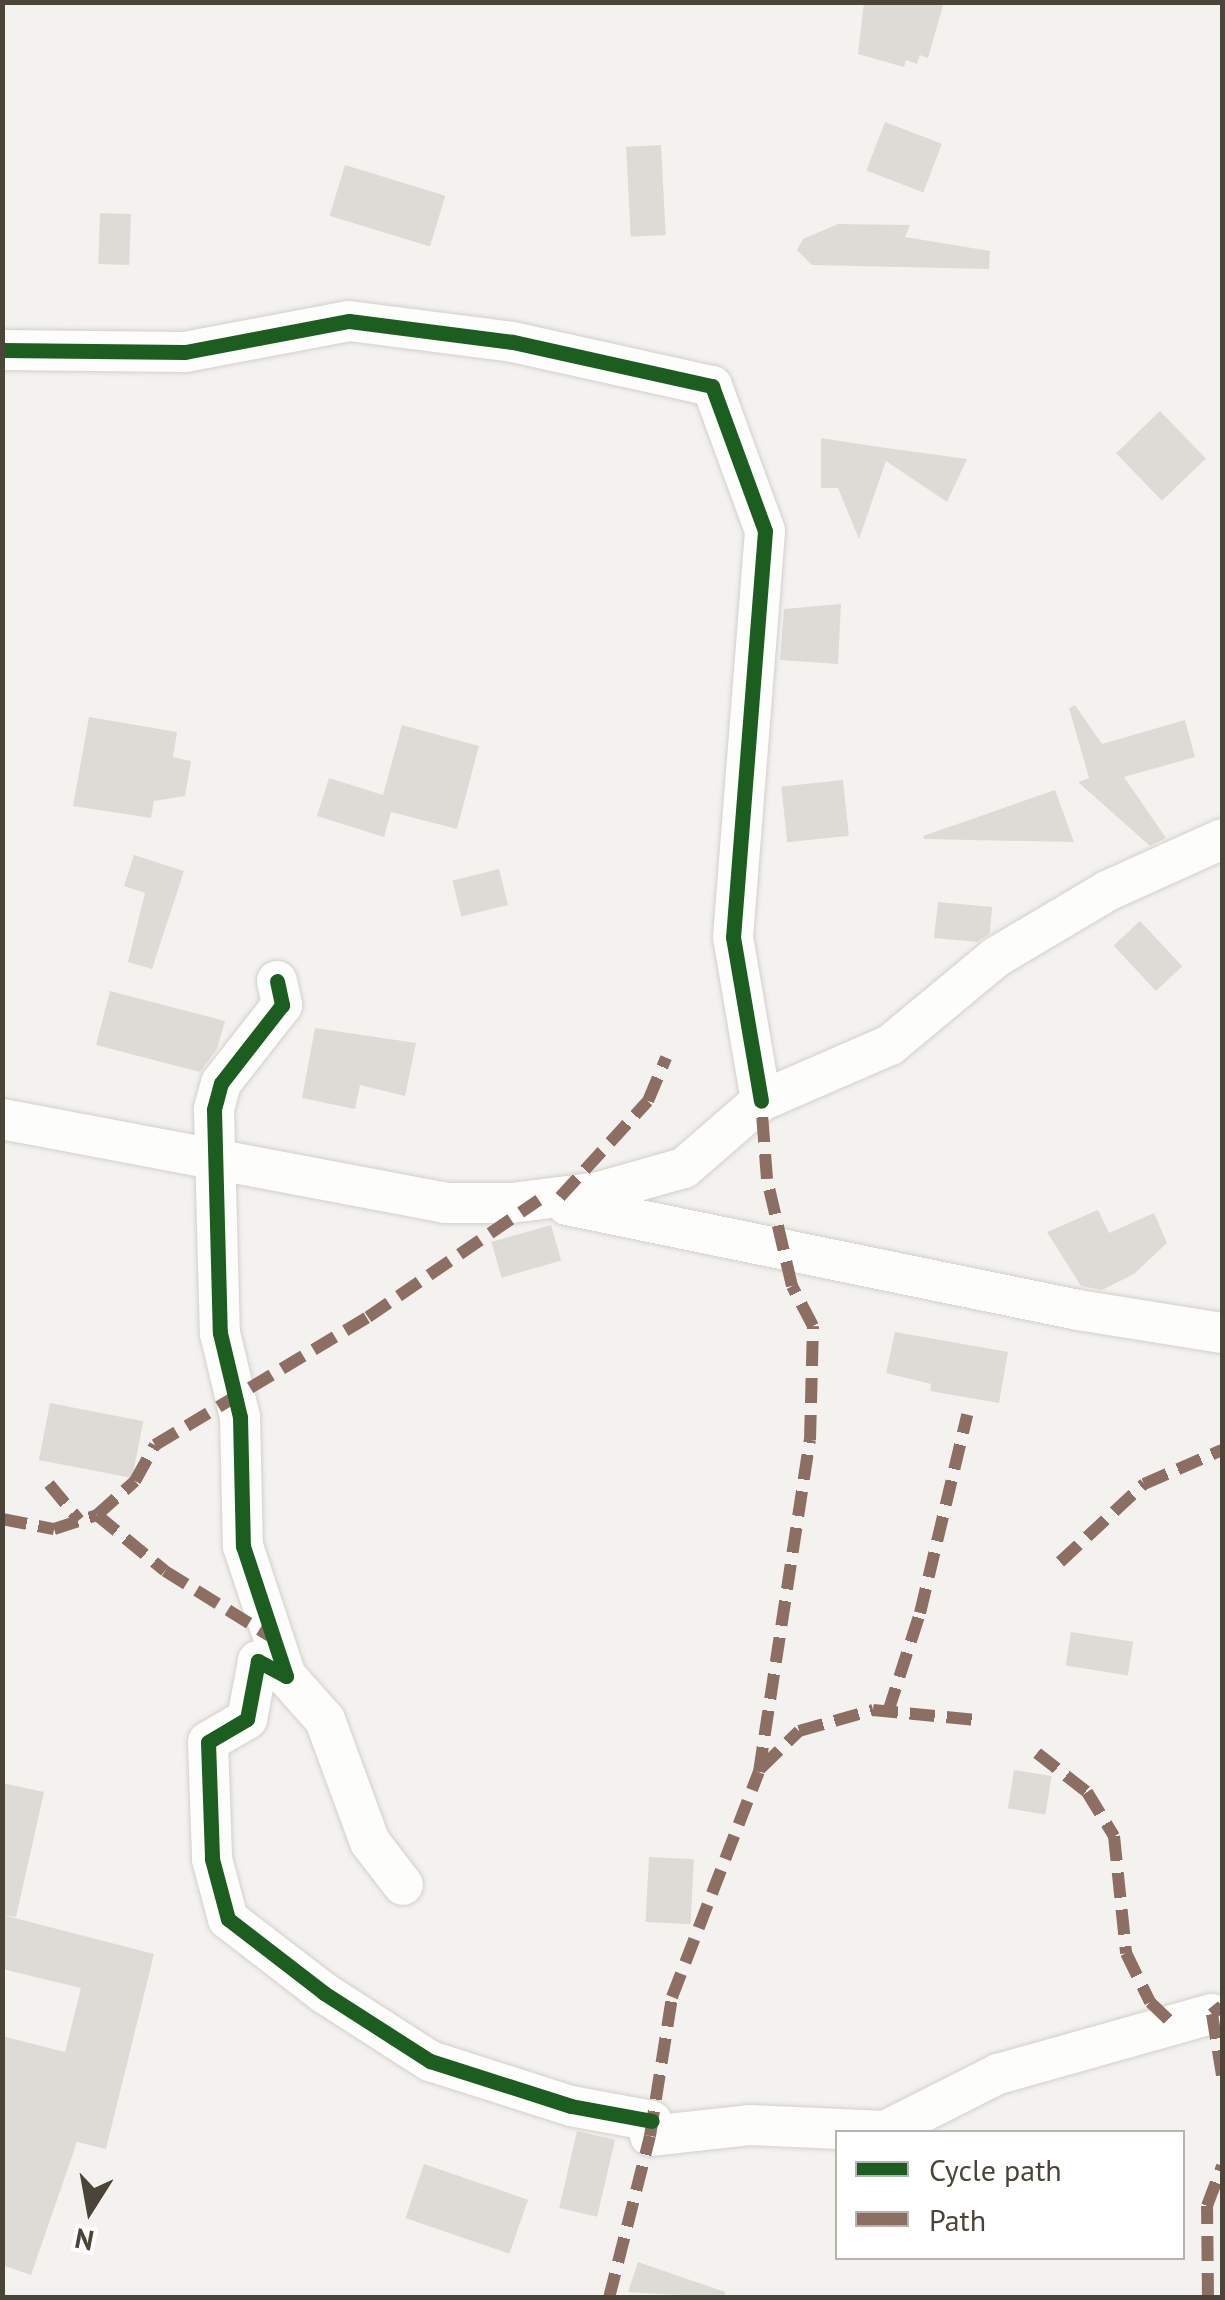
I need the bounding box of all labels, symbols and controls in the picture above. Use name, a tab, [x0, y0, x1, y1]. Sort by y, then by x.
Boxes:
legend	[835, 2130, 1185, 2260]
text: Cycle path	[929, 2150, 1062, 2189]
north arrow	[40, 2160, 140, 2260]
text: Path	[929, 2200, 986, 2239]
text: N	[72, 2220, 97, 2260]

